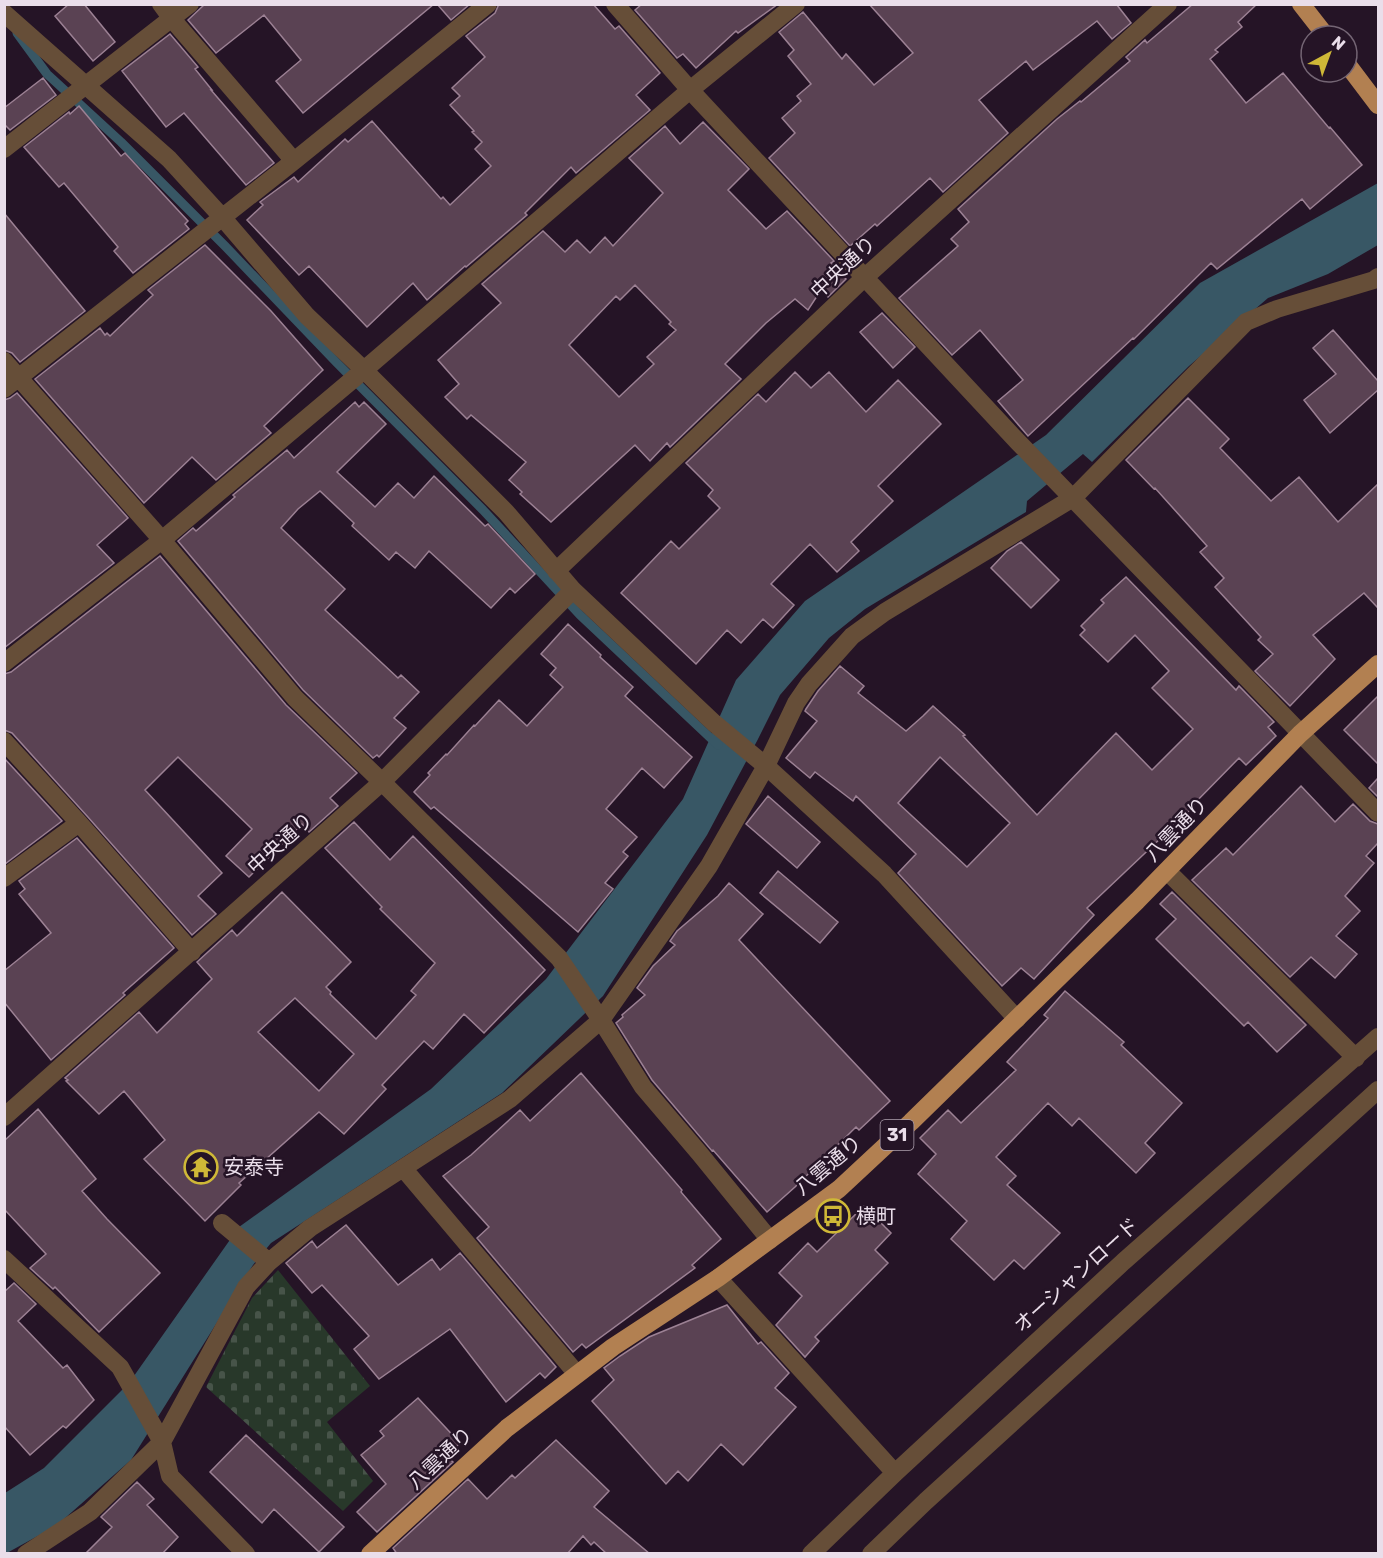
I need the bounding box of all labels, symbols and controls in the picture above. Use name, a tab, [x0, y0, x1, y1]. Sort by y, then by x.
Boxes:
north arrow	[1299, 24, 1359, 84]
text: N	[1328, 32, 1349, 54]
street label: 中央通り	[806, 231, 880, 303]
street label: 八雲通り	[1140, 792, 1212, 866]
street label: 中央通り	[242, 807, 318, 879]
road number: 31	[880, 1120, 914, 1150]
street label: 八雲通り	[790, 1130, 866, 1200]
temple icon: 安泰寺	[183, 1149, 219, 1185]
place label: 安泰寺	[224, 1155, 284, 1179]
bus stop icon: 横町	[815, 1198, 851, 1234]
place label: 横町	[856, 1204, 896, 1228]
street label: オーシャンロード	[1009, 1213, 1143, 1337]
street label: 八雲通り	[403, 1422, 477, 1494]

